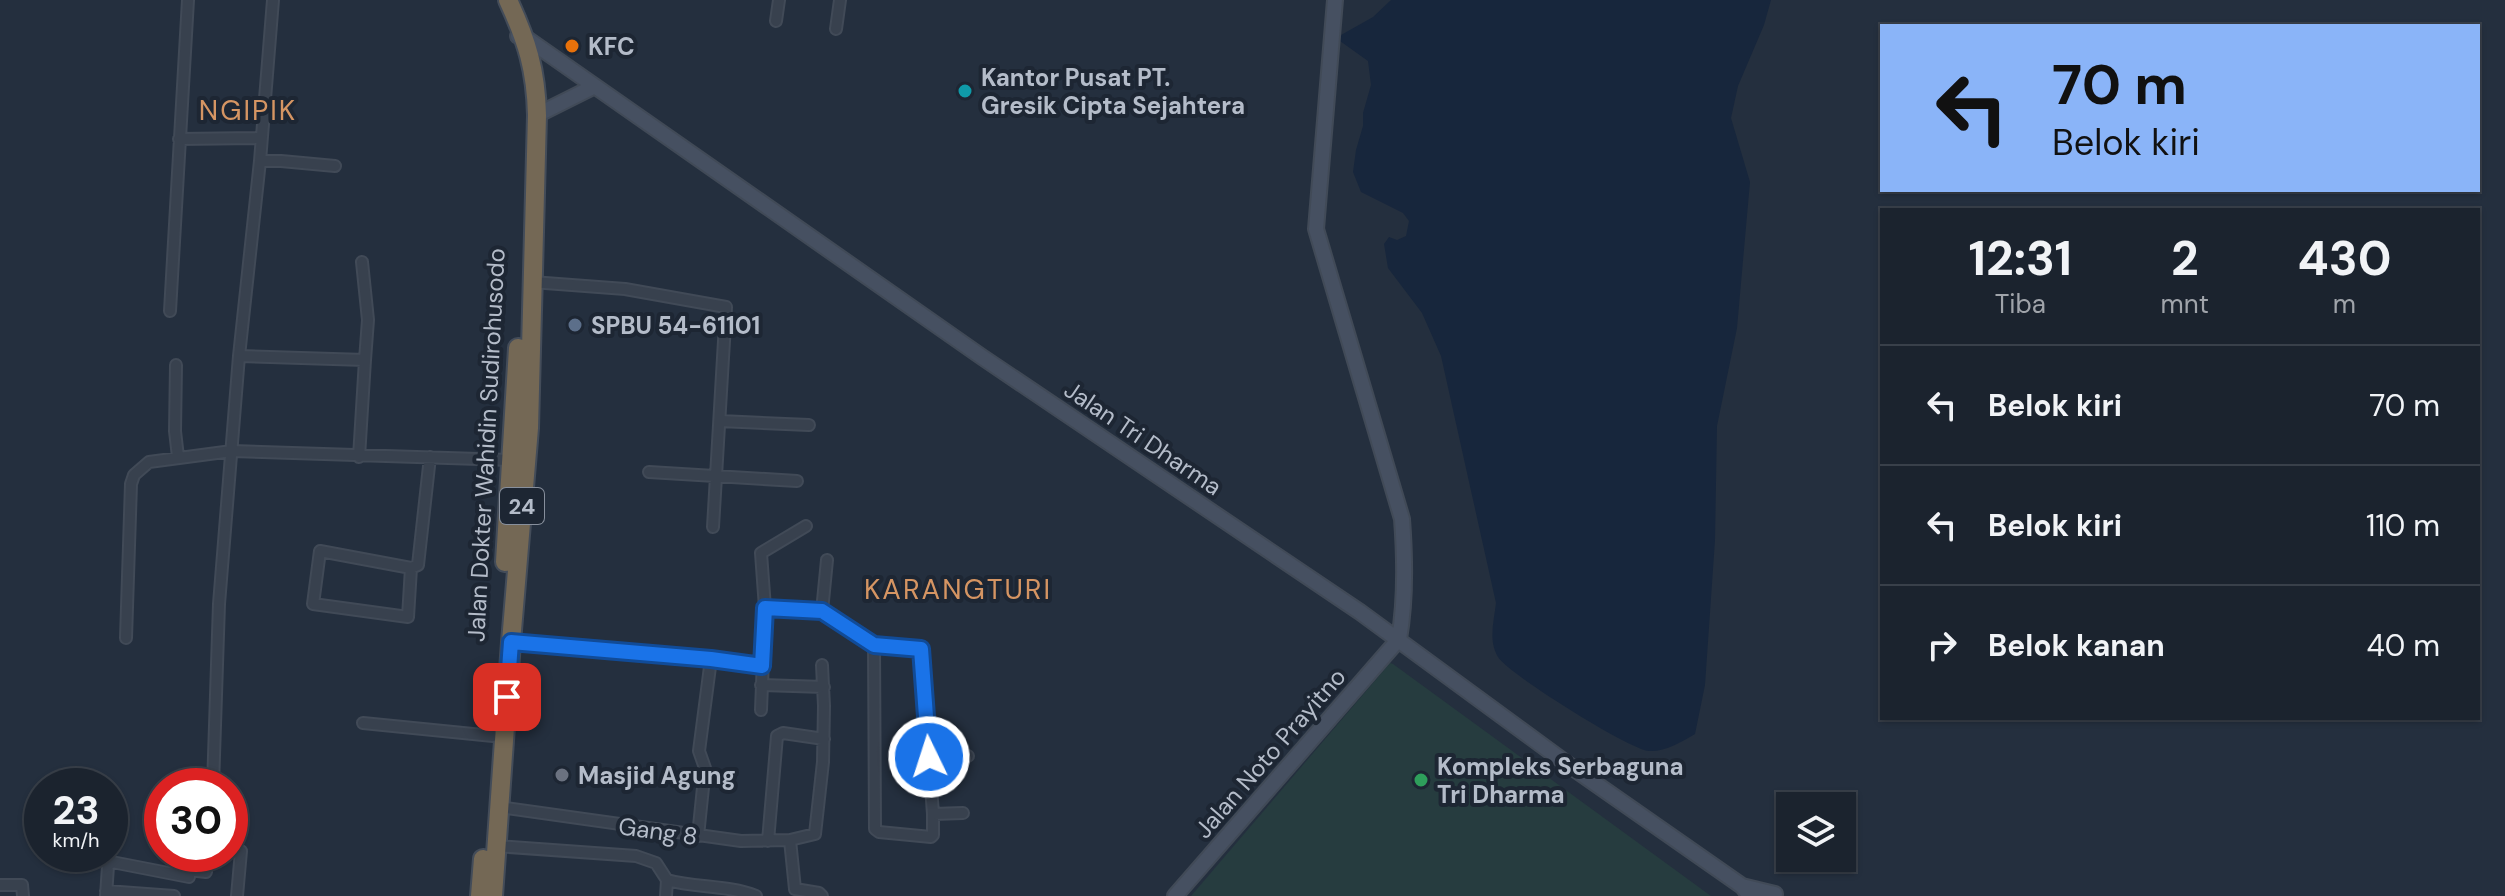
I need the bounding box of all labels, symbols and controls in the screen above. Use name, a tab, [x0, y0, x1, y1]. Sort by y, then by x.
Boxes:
place label: KFC	[588, 31, 635, 62]
marker: KFC	[563, 37, 581, 55]
text: 70 m	[2052, 48, 2187, 121]
icon: left	[1920, 56, 2024, 160]
place label: Kantor Pusat PT. Gresik Cipta Sejahtera	[981, 62, 1245, 121]
marker: Kantor Pusat PT. Gresik Cipta Sejahtera	[956, 82, 974, 100]
district label: NGIPIK	[199, 92, 297, 129]
text: Belok kiri	[2052, 119, 2200, 166]
text: 12:31	[1969, 227, 2072, 290]
text: 2	[2171, 227, 2199, 290]
text: 430	[2297, 227, 2391, 290]
street label: Jalan Dokter Wahidin Sudirohusodo	[460, 247, 512, 643]
text: Tiba	[1995, 287, 2046, 321]
text: mnt	[2161, 287, 2209, 321]
text: m	[2333, 287, 2356, 321]
place label: SPBU 54-61101	[591, 310, 760, 341]
marker: SPBU 54-61101	[566, 316, 584, 334]
street label: Jalan Tri Dharma	[1058, 374, 1228, 502]
icon: left	[1920, 383, 1964, 427]
text: Belok kiri	[1988, 386, 2122, 425]
text: 70 m	[2369, 386, 2440, 425]
road number: 24	[500, 488, 544, 524]
icon: left	[1920, 503, 1964, 547]
text: Belok kiri	[1988, 506, 2122, 545]
text: 110 m	[2366, 506, 2440, 545]
district label: KARANGTURI	[864, 571, 1052, 608]
icon: right	[1920, 623, 1964, 667]
text: Belok kanan	[1988, 626, 2165, 665]
text: 40 m	[2367, 626, 2440, 665]
street label: Jalan Noto Prayitno	[1188, 661, 1352, 845]
pin	[473, 663, 541, 731]
icon: arrive	[485, 675, 529, 719]
position arrow	[887, 715, 971, 799]
place label: Kompleks Serbaguna Tri Dharma	[1437, 751, 1684, 810]
place label: Masjid Agung	[578, 760, 736, 791]
marker: Masjid Agung	[553, 766, 571, 784]
speed limit sign: 30	[144, 768, 248, 872]
marker: Kompleks Serbaguna Tri Dharma	[1412, 771, 1430, 789]
text: 23	[52, 784, 100, 836]
map controls	[1776, 792, 1856, 872]
button: layers	[1776, 792, 1856, 872]
street label: Gang 8	[617, 810, 699, 852]
text: km/h	[52, 827, 100, 853]

